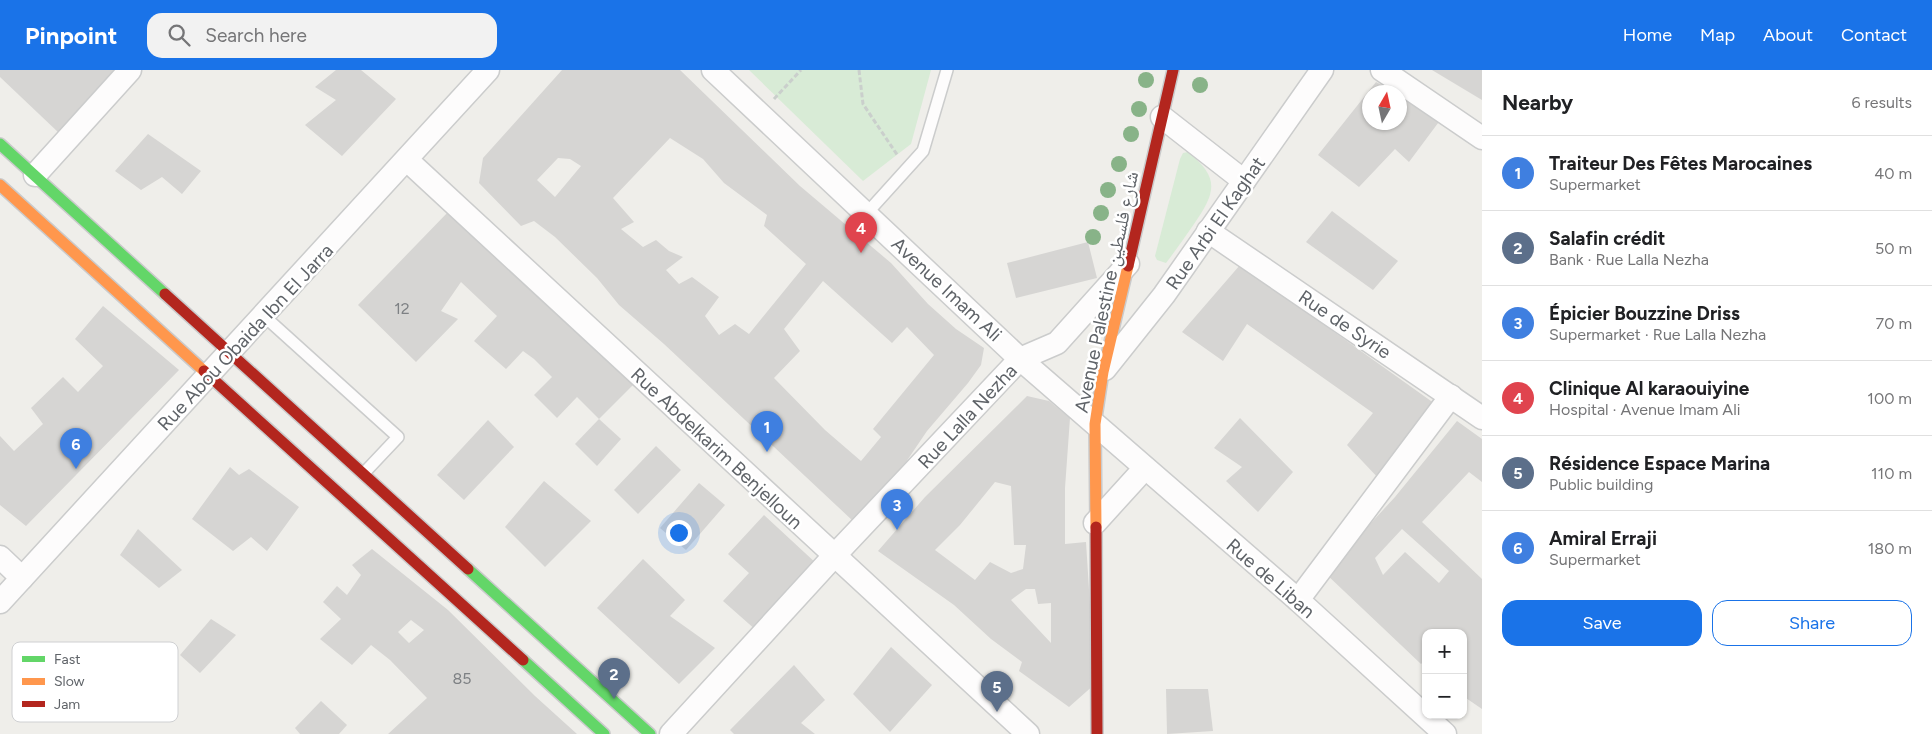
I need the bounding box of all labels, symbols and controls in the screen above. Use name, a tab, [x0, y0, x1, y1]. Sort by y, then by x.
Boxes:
search box	[147, 13, 497, 58]
text: Pinpoint	[25, 21, 117, 50]
icon: search	[165, 21, 193, 49]
text: Search here	[205, 24, 307, 47]
text: Home	[1623, 24, 1672, 46]
text: Map	[1700, 24, 1735, 46]
text: About	[1763, 24, 1813, 46]
text: Contact	[1841, 24, 1907, 46]
north arrow	[1362, 85, 1407, 130]
text: Nearby	[1502, 90, 1573, 115]
text: 6 results	[1851, 93, 1912, 112]
street label: Rue Arbi El Kaghat	[1161, 152, 1270, 294]
text: Traiteur Des Fêtes Marocaines	[1549, 152, 1812, 175]
text: 1	[1515, 164, 1521, 183]
text: 40 m	[1874, 164, 1912, 183]
street label: Avenue Palestine شارع فلسطين	[1070, 169, 1143, 415]
text: Supermarket	[1549, 175, 1641, 194]
pin: 4	[845, 212, 877, 253]
text: Salafin crédit	[1549, 227, 1665, 250]
street label: Avenue Imam Ali	[887, 232, 1007, 346]
street label: Rue Abou Obaida Ibn El Jarra	[153, 239, 338, 436]
text: 2	[1513, 239, 1523, 258]
text: 50 m	[1875, 239, 1912, 258]
text: Bank · Rue Lalla Nezha	[1549, 250, 1709, 269]
street label: Rue de Syrie	[1294, 285, 1395, 364]
house number: 12	[394, 299, 410, 318]
text: Épicier Bouzzine Driss	[1549, 302, 1740, 325]
text: 3	[1514, 314, 1522, 333]
text: 70 m	[1876, 314, 1912, 333]
text: Supermarket · Rue Lalla Nezha	[1549, 325, 1766, 344]
street label: Rue Lalla Nezha	[913, 359, 1022, 473]
street label: Rue Abdelkarim Benjelloun	[626, 363, 807, 534]
text: Clinique Al karaouiyine	[1549, 377, 1749, 400]
text: 4	[1513, 389, 1523, 408]
text: 100 m	[1867, 389, 1912, 408]
text: Hospital · Avenue Imam Ali	[1549, 400, 1740, 419]
pin: 1	[751, 411, 783, 452]
pin: 6	[60, 428, 92, 469]
text: Résidence Espace Marina	[1549, 452, 1770, 475]
text: 5	[1513, 464, 1523, 483]
text: 110 m	[1871, 464, 1912, 483]
text: Public building	[1549, 475, 1653, 494]
pin: 3	[881, 489, 913, 530]
your location	[666, 520, 692, 546]
text: Amiral Erraji	[1549, 527, 1657, 550]
street label: Rue de Liban	[1222, 534, 1320, 623]
text: 6	[1513, 539, 1523, 558]
text: 180 m	[1868, 539, 1912, 558]
text: Supermarket	[1549, 550, 1641, 569]
button: Save	[1502, 600, 1702, 646]
button: Share	[1712, 600, 1912, 646]
map controls	[1422, 629, 1467, 719]
button: +	[1422, 629, 1467, 674]
legend	[12, 642, 178, 722]
text: Fast	[54, 651, 80, 668]
pin: 2	[598, 658, 630, 699]
house number: 85	[452, 669, 472, 688]
pin: 5	[981, 671, 1013, 712]
text: Slow	[54, 673, 85, 690]
button: −	[1422, 674, 1467, 719]
text: Jam	[54, 696, 80, 713]

